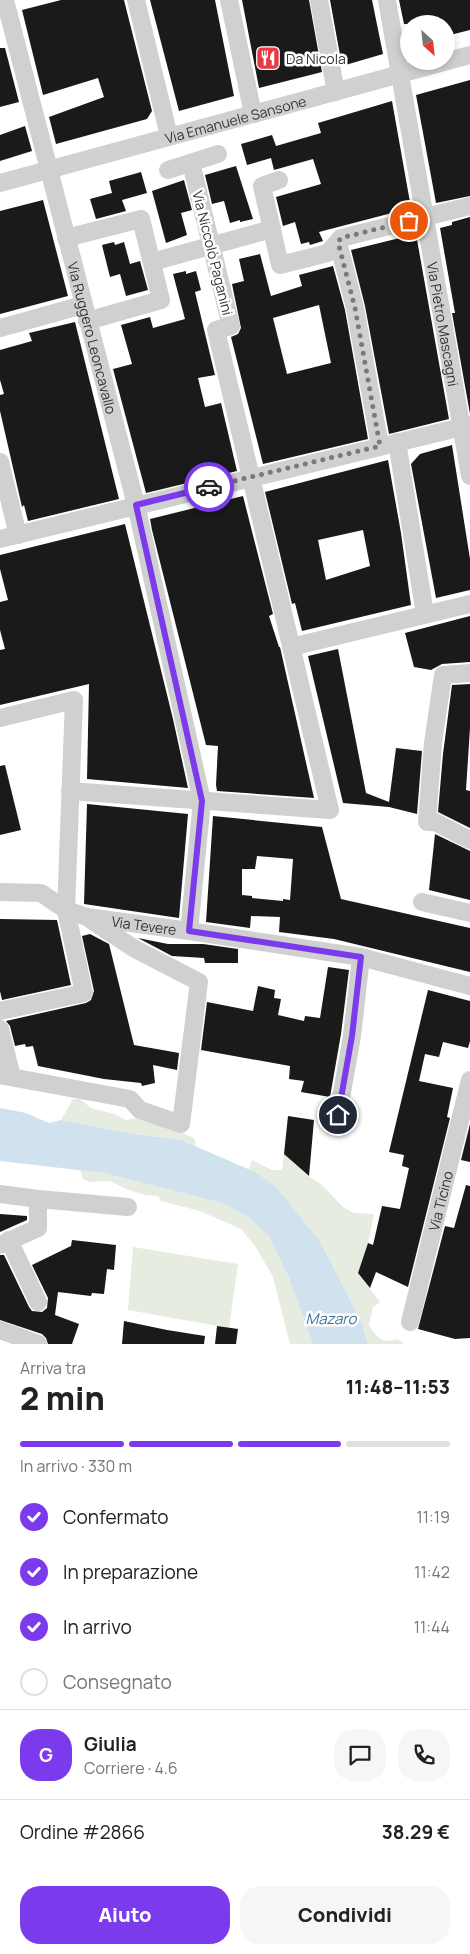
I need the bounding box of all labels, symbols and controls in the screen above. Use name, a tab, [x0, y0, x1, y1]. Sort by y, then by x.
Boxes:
north arrow	[400, 15, 455, 70]
map controls	[400, 15, 455, 70]
restaurant icon: Da Nicola	[255, 45, 281, 71]
place label: Da Nicola	[286, 49, 346, 68]
street label: Via Emanuele Sansone	[163, 91, 308, 147]
street label: Via Niccolò Paganini	[188, 189, 238, 317]
pin	[388, 200, 430, 242]
icon: bag	[395, 207, 423, 235]
street label: Via Ruggero Leoncavallo	[64, 260, 121, 416]
street label: Via Pietro Mascagni	[423, 260, 464, 388]
courier	[184, 462, 234, 512]
icon: car	[195, 473, 223, 501]
street label: Via Tevere	[110, 911, 178, 939]
pin	[317, 1094, 359, 1136]
icon: home	[324, 1101, 352, 1129]
street label: Via Ticino	[424, 1169, 457, 1233]
water label: Mazaro	[306, 1308, 358, 1329]
text: Arriva tra	[20, 1357, 86, 1379]
text: 11:48–11:53	[346, 1374, 450, 1400]
text: 2 min	[20, 1376, 105, 1420]
text: In arrivo · 330 m	[20, 1455, 132, 1477]
icon: check	[20, 1503, 48, 1531]
text: Confermato	[63, 1504, 169, 1530]
text: 11:19	[417, 1506, 450, 1528]
icon: check	[20, 1558, 48, 1586]
text: In preparazione	[63, 1559, 198, 1585]
text: 11:42	[414, 1561, 450, 1583]
icon: check	[20, 1613, 48, 1641]
text: In arrivo	[63, 1614, 132, 1640]
text: 11:44	[414, 1616, 450, 1638]
text: Consegnato	[63, 1669, 172, 1695]
button: chat	[334, 1729, 386, 1781]
button: phone	[398, 1729, 450, 1781]
text: Giulia	[84, 1731, 137, 1757]
text: G	[39, 1742, 53, 1768]
text: Corriere · 4.6	[84, 1757, 178, 1779]
text: Ordine #2866	[20, 1819, 145, 1845]
text: 38.29 €	[382, 1819, 450, 1845]
button: Aiuto	[20, 1886, 230, 1944]
button: Condividi	[240, 1886, 450, 1944]

